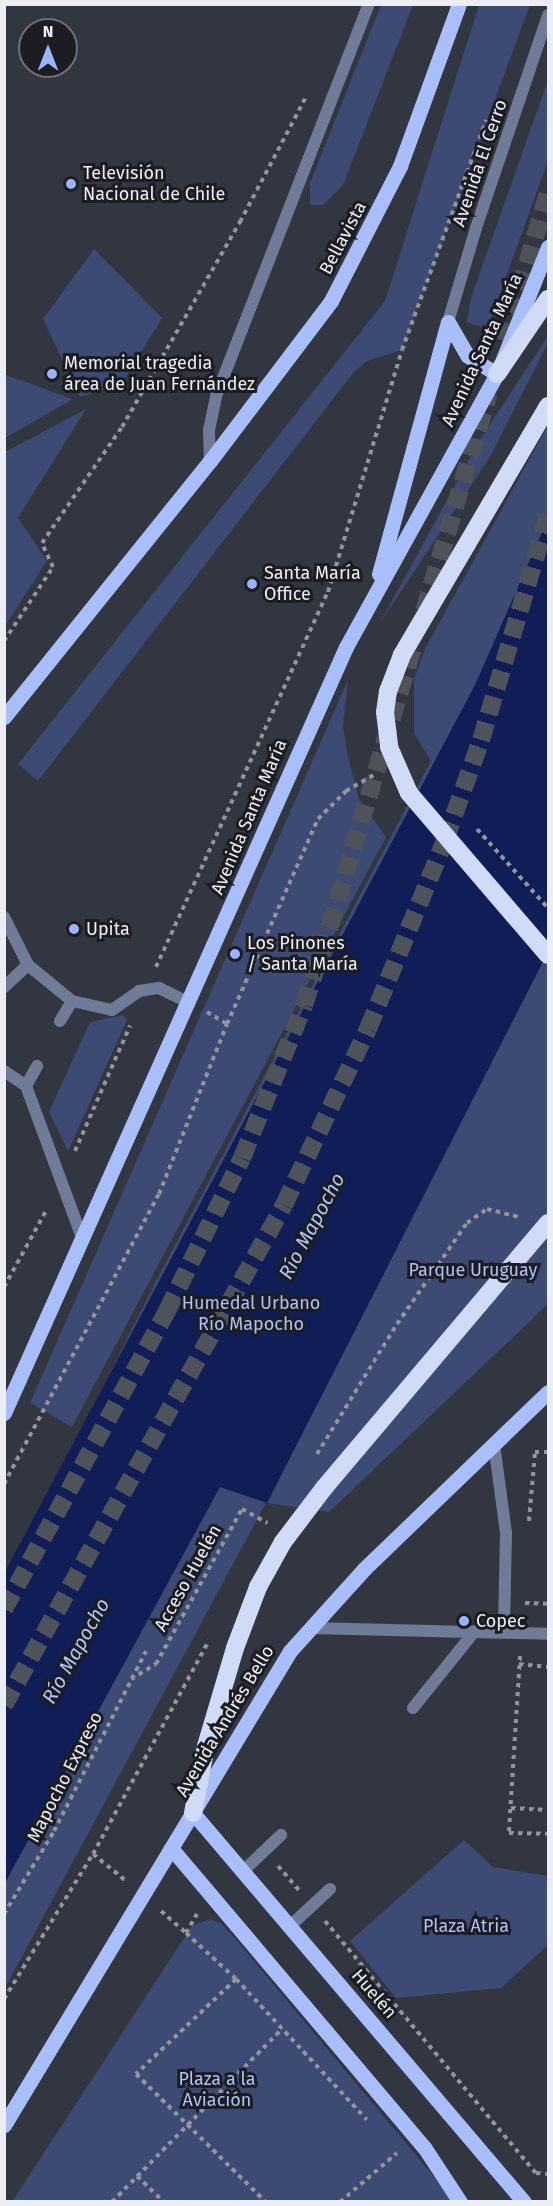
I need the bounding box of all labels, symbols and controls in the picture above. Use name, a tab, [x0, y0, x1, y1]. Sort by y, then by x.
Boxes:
north arrow	[18, 18, 78, 78]
text: N	[43, 22, 53, 41]
street label: Avenida El Cerro	[448, 97, 512, 229]
place label: Televisión Nacional de Chile	[83, 163, 225, 206]
marker: Televisión Nacional de Chile	[64, 177, 78, 191]
street label: Bellavista	[315, 198, 371, 278]
street label: Avenida Santa María	[437, 270, 527, 430]
place label: Memorial tragedia área de Juan Fernández	[64, 353, 255, 395]
marker: Memorial tragedia área de Juan Fernández	[45, 367, 59, 381]
place label: Santa María Office	[264, 563, 361, 606]
marker: Santa María Office	[245, 577, 259, 591]
street label: Avenida Santa María	[207, 736, 291, 898]
place label: Upita	[86, 918, 130, 940]
marker: Upita	[67, 922, 81, 936]
place label: Los Pinones / Santa María	[247, 933, 358, 976]
marker: Los Pinones / Santa María	[228, 947, 242, 961]
water label: Río Mapocho	[274, 1169, 350, 1283]
park label: Parque Uruguay	[409, 1259, 537, 1281]
park label: Humedal Urbano Río Mapocho	[182, 1293, 320, 1336]
street label: Acceso Huelén	[150, 1521, 226, 1635]
water label: Río Mapocho	[37, 1594, 115, 1708]
place label: Copec	[476, 1610, 525, 1632]
marker: Copec	[457, 1614, 471, 1628]
street label: Avenida Andrés Bello	[171, 1641, 279, 1801]
street label: Mapocho Expreso	[23, 1708, 107, 1846]
park label: Plaza Atria	[423, 1915, 509, 1937]
street label: Huelén	[347, 1965, 401, 2023]
park label: Plaza a la Aviación	[179, 2069, 255, 2112]

